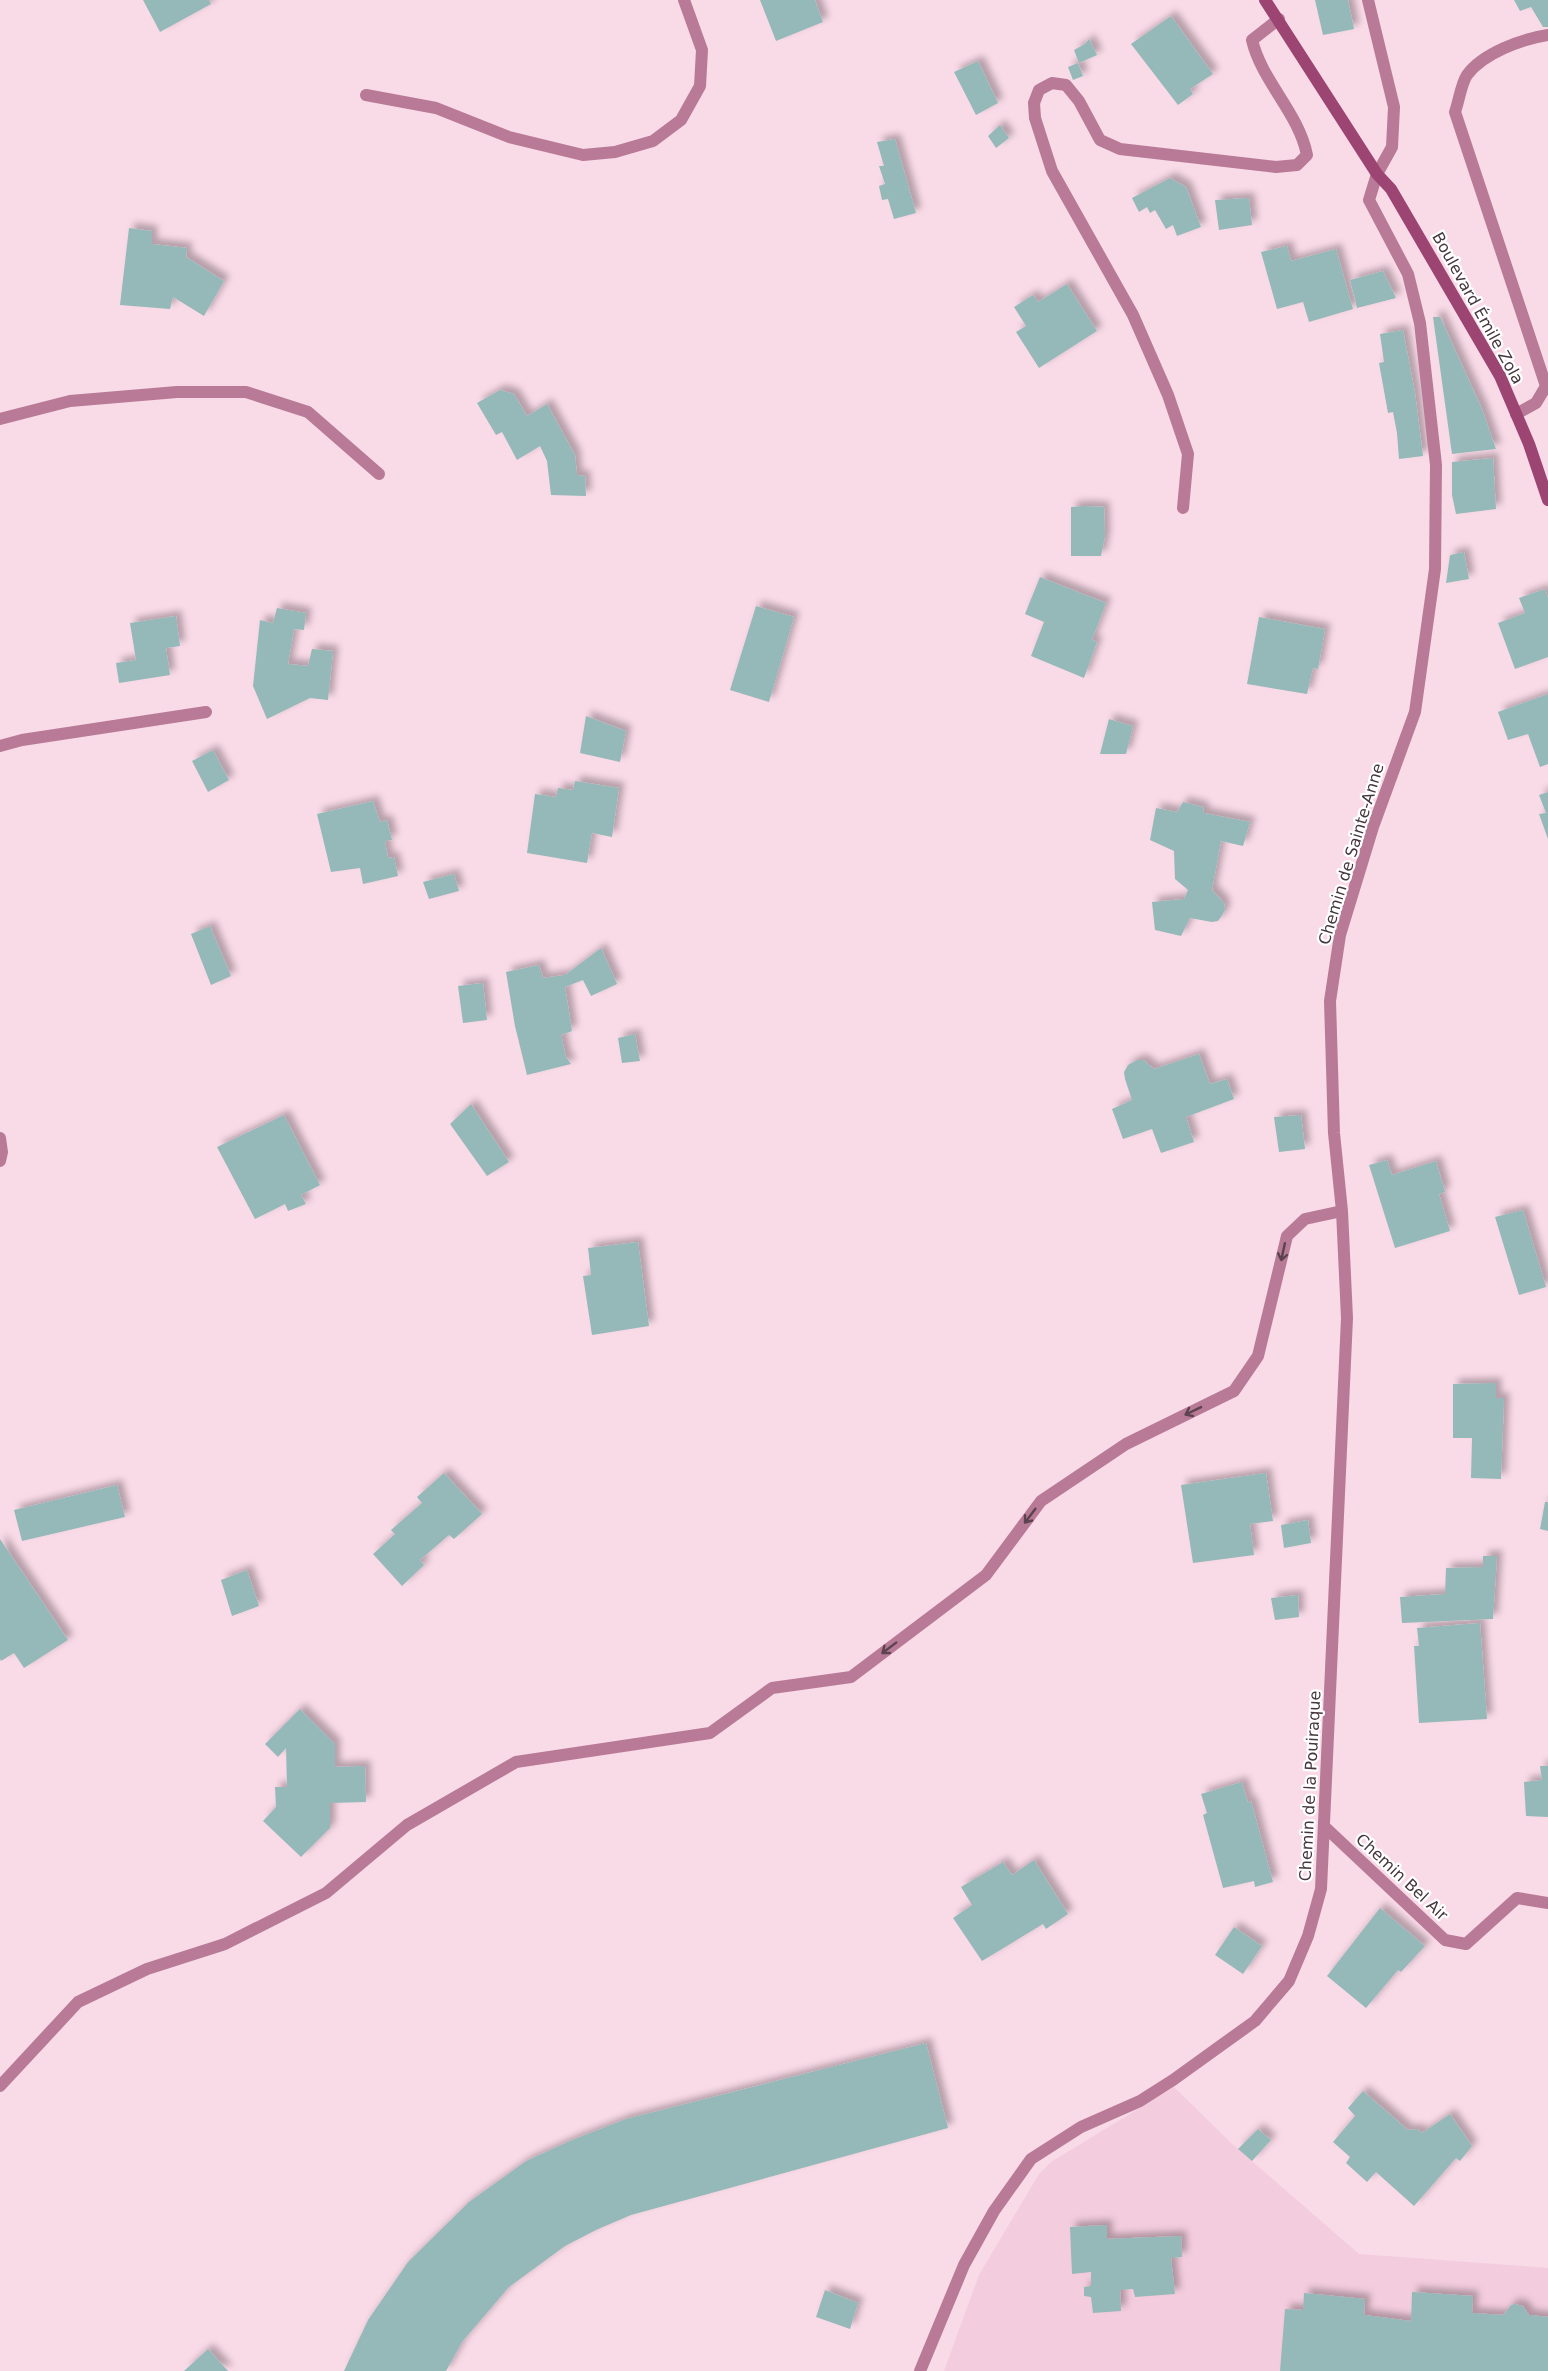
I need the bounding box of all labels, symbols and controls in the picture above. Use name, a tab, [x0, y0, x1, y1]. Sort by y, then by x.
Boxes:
street label: Boulevard Émile Zola	[1428, 229, 1528, 387]
street label: Chemin de Sainte-Anne	[1314, 761, 1388, 947]
one-way arrow	[1277, 1242, 1288, 1262]
one-way arrow	[1184, 1406, 1202, 1418]
one-way arrow	[1024, 1507, 1036, 1523]
one-way arrow	[882, 1642, 898, 1654]
street label: Chemin de la Pouiraque	[1296, 1690, 1324, 1882]
street label: Chemin Bel Air	[1352, 1830, 1452, 1925]

